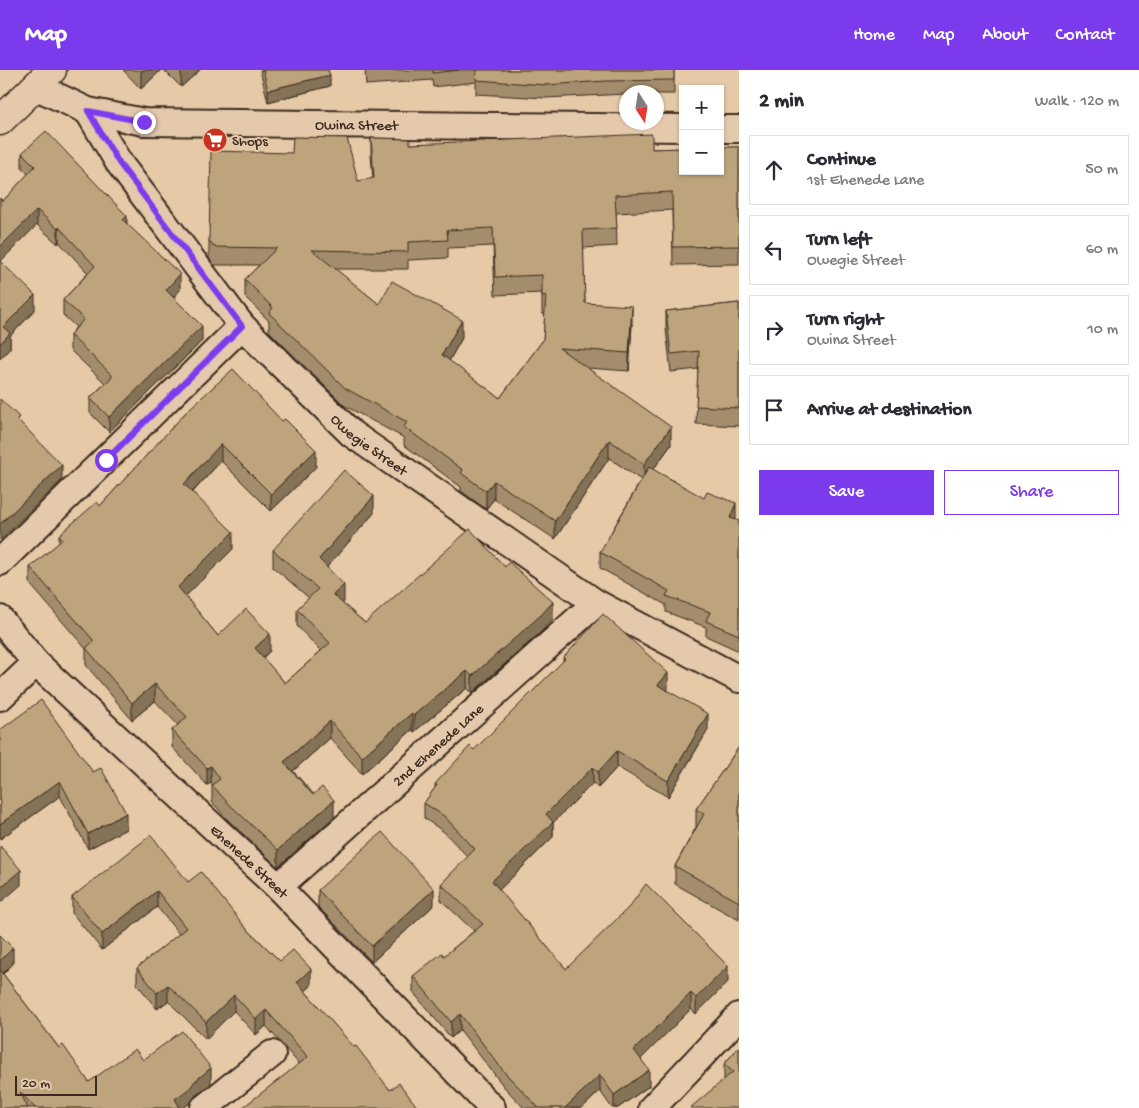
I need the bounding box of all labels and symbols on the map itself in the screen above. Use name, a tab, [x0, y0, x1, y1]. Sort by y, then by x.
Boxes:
north arrow	[619, 85, 664, 130]
route end	[133, 111, 156, 134]
street label: Owina Street	[315, 117, 400, 136]
supermarket icon: Shops	[202, 127, 228, 153]
place label: Shops	[232, 133, 268, 151]
street label: Owegie Street	[326, 411, 412, 482]
route start	[95, 449, 118, 472]
street label: 2nd Ehenede Lane	[390, 701, 488, 791]
street label: Ehenede Street	[205, 822, 292, 904]
scale bar	[15, 1073, 98, 1096]

